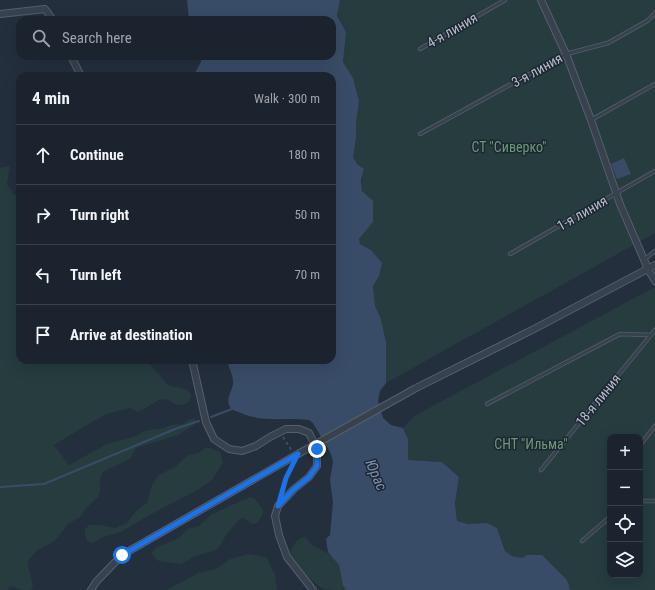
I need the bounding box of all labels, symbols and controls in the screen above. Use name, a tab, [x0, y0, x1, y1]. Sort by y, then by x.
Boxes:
street label: 4-я линия	[424, 9, 480, 51]
search box	[16, 16, 336, 60]
icon: search	[30, 27, 52, 49]
text: Search here	[62, 29, 132, 47]
street label: 3-я линия	[509, 50, 565, 90]
text: 4 min	[32, 88, 70, 108]
text: Walk · 300 m	[254, 91, 320, 106]
park label: СТ "Сиверко"	[471, 139, 547, 155]
icon: ahead	[32, 144, 54, 166]
text: Continue	[70, 146, 124, 164]
text: 180 m	[288, 147, 320, 162]
street label: 1-я линия	[554, 192, 610, 234]
icon: right	[32, 204, 54, 226]
text: Turn right	[70, 206, 129, 224]
text: 50 m	[294, 207, 320, 222]
icon: left	[32, 264, 54, 286]
text: Turn left	[70, 266, 121, 284]
text: 70 m	[294, 267, 320, 282]
icon: arrive	[32, 324, 54, 346]
text: Arrive at destination	[70, 326, 193, 344]
street label: 18-я линия	[572, 371, 624, 429]
map controls	[607, 434, 643, 578]
button: +	[607, 434, 643, 470]
park label: СНТ "Ильма"	[494, 436, 568, 452]
route end	[308, 440, 326, 458]
water label: Юрас	[361, 457, 391, 494]
button: −	[607, 470, 643, 506]
button: locate	[607, 506, 643, 542]
button: layers	[607, 542, 643, 578]
route start	[113, 546, 131, 564]

